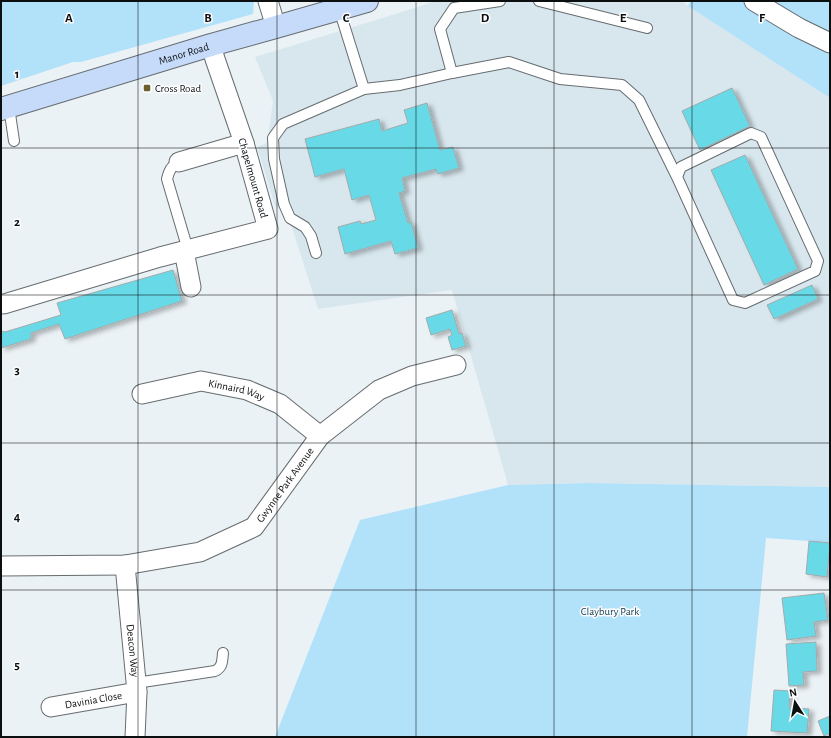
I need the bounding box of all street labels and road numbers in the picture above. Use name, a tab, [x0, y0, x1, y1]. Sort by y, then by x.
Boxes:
street label: Manor Road	[157, 40, 210, 66]
street label: Chapelmount Road	[236, 137, 270, 219]
street label: Kinnaird Way	[208, 377, 267, 402]
street label: Gwynne Park Avenue	[254, 445, 316, 524]
street label: Deacon Way	[125, 624, 141, 678]
street label: Davinia Close	[64, 689, 123, 710]

